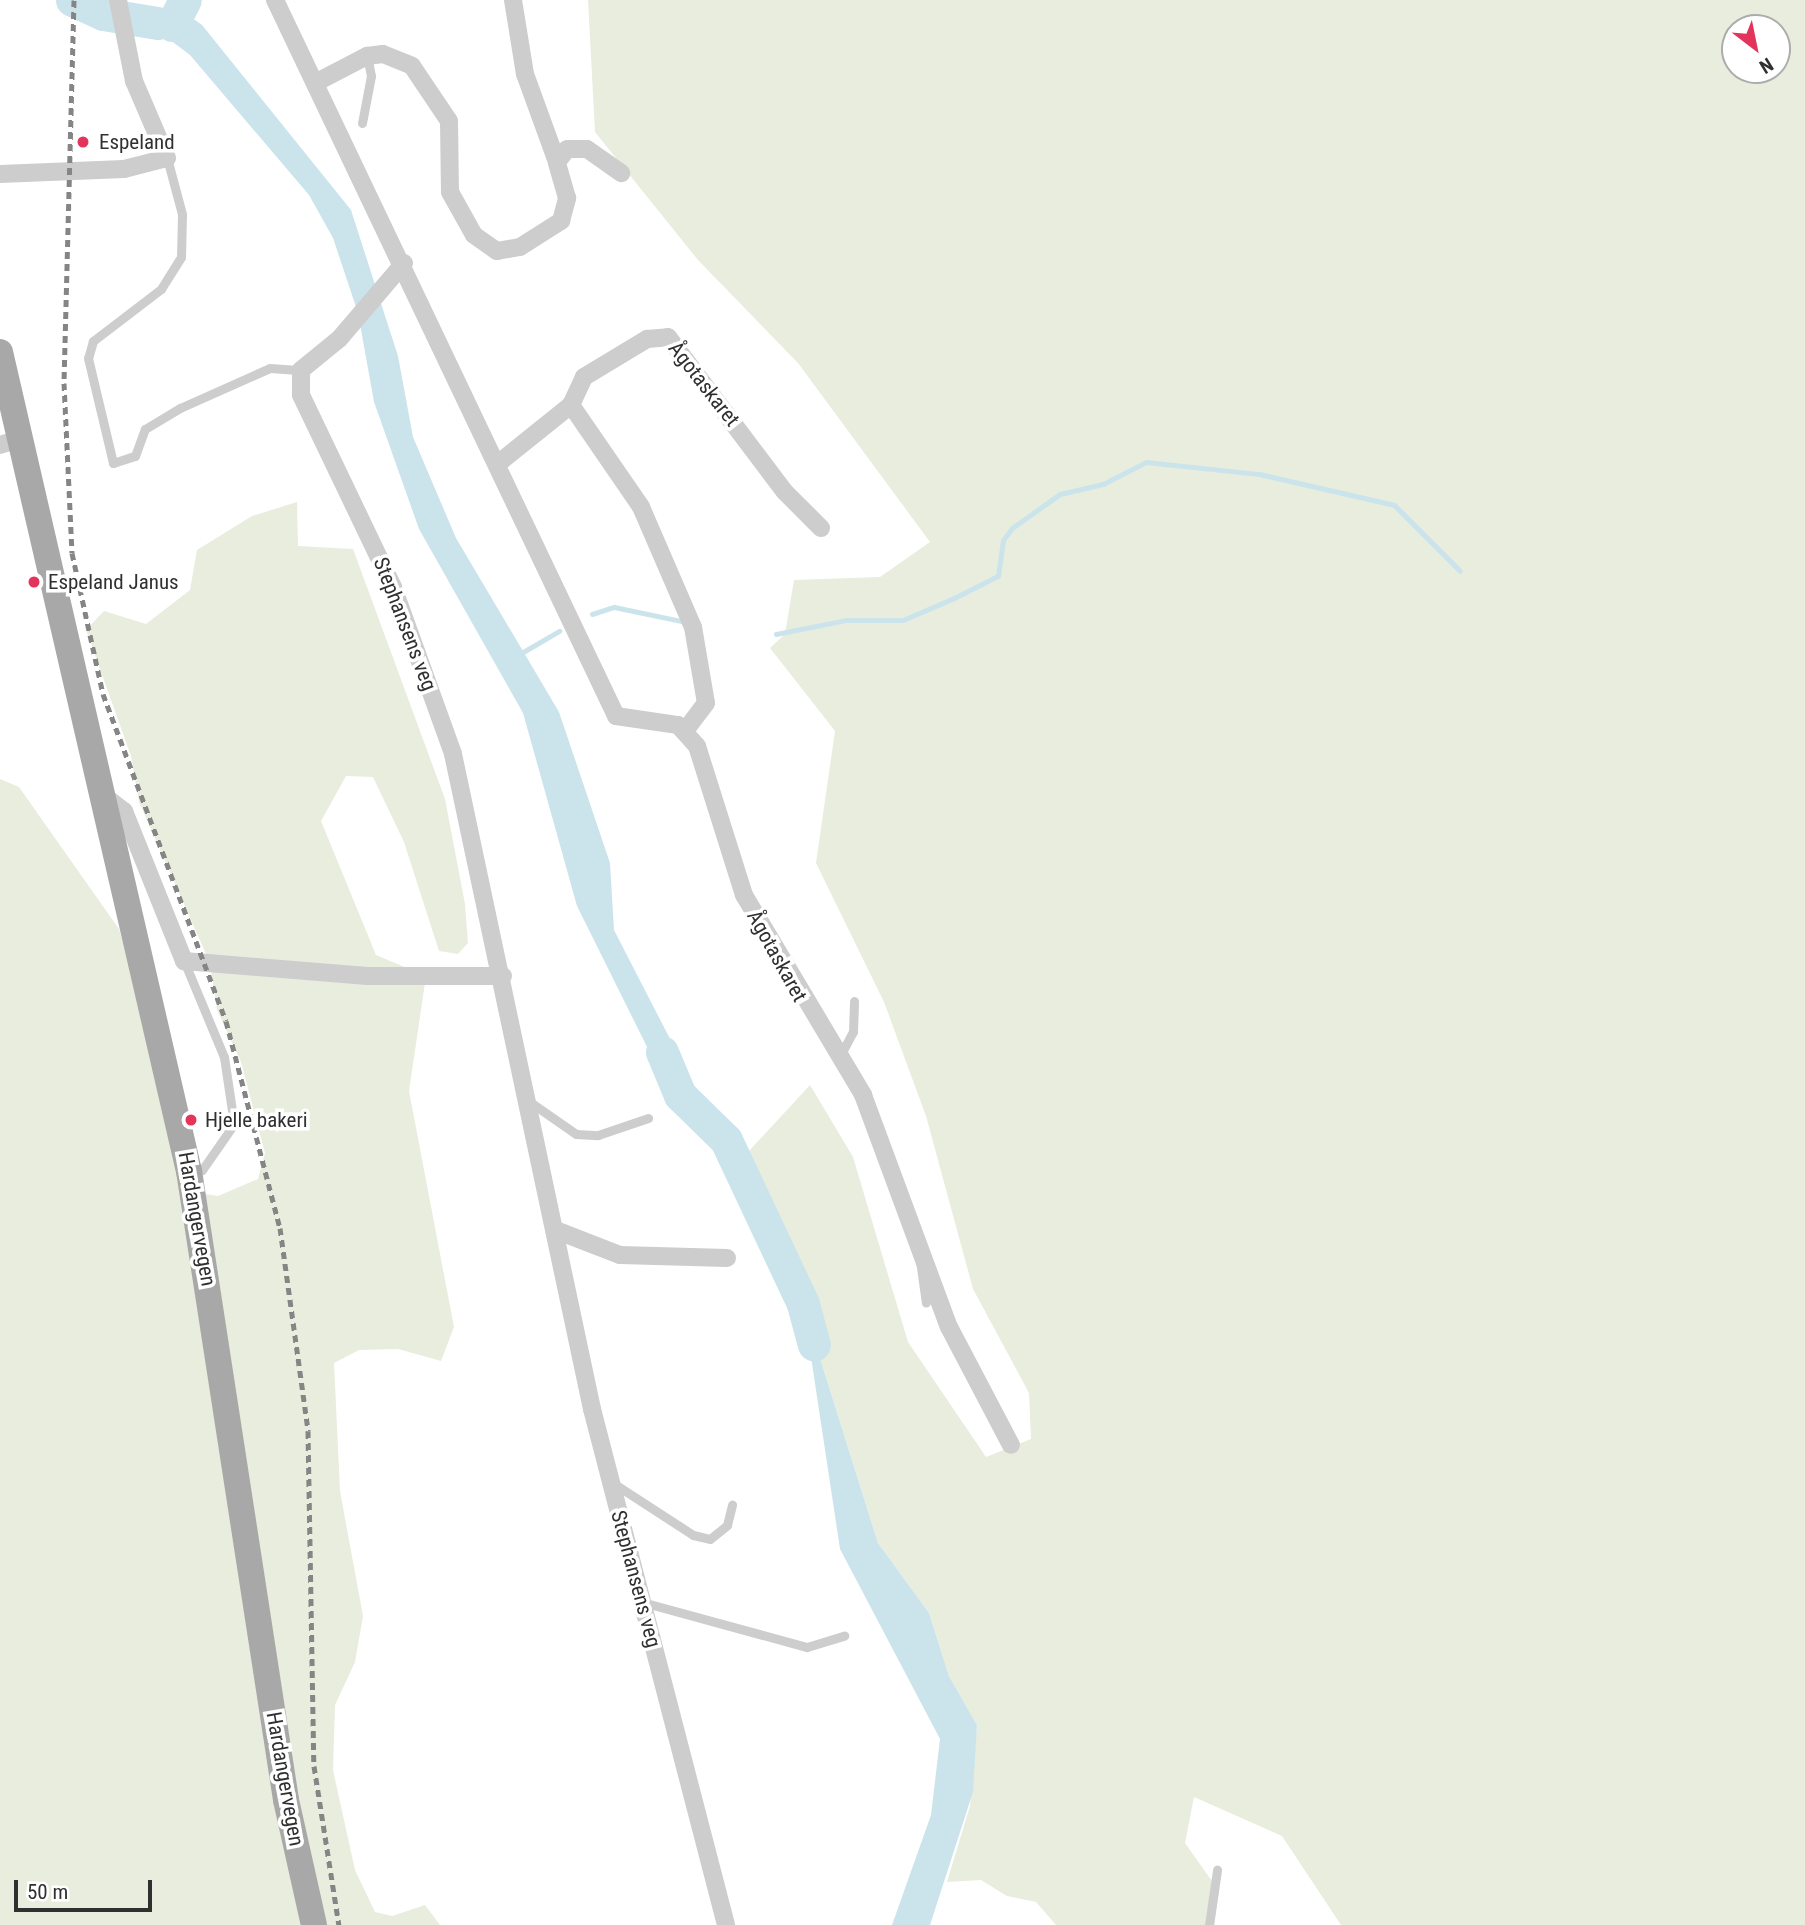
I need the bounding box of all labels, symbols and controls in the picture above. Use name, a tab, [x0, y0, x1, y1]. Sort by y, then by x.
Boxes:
north arrow	[1721, 14, 1791, 84]
text: N	[1755, 53, 1777, 78]
place label: Espeland	[99, 129, 175, 155]
marker: Espeland	[73, 132, 93, 152]
street label: Ågotaskaret	[663, 337, 745, 431]
street label: Stephansens veg	[368, 554, 442, 694]
place label: Espeland Janus	[48, 569, 179, 595]
marker: Espeland Janus	[26, 574, 42, 590]
street label: Ågotaskaret	[742, 906, 812, 1006]
place label: Hjelle bakeri	[205, 1107, 308, 1133]
marker: Hjelle bakeri	[183, 1112, 199, 1128]
street label: Hardangervegen	[173, 1150, 221, 1288]
street label: Stephansens veg	[606, 1508, 666, 1650]
street label: Hardangervegen	[261, 1710, 309, 1848]
scale bar	[18, 1866, 156, 1910]
text: 50 m	[27, 1880, 68, 1904]

